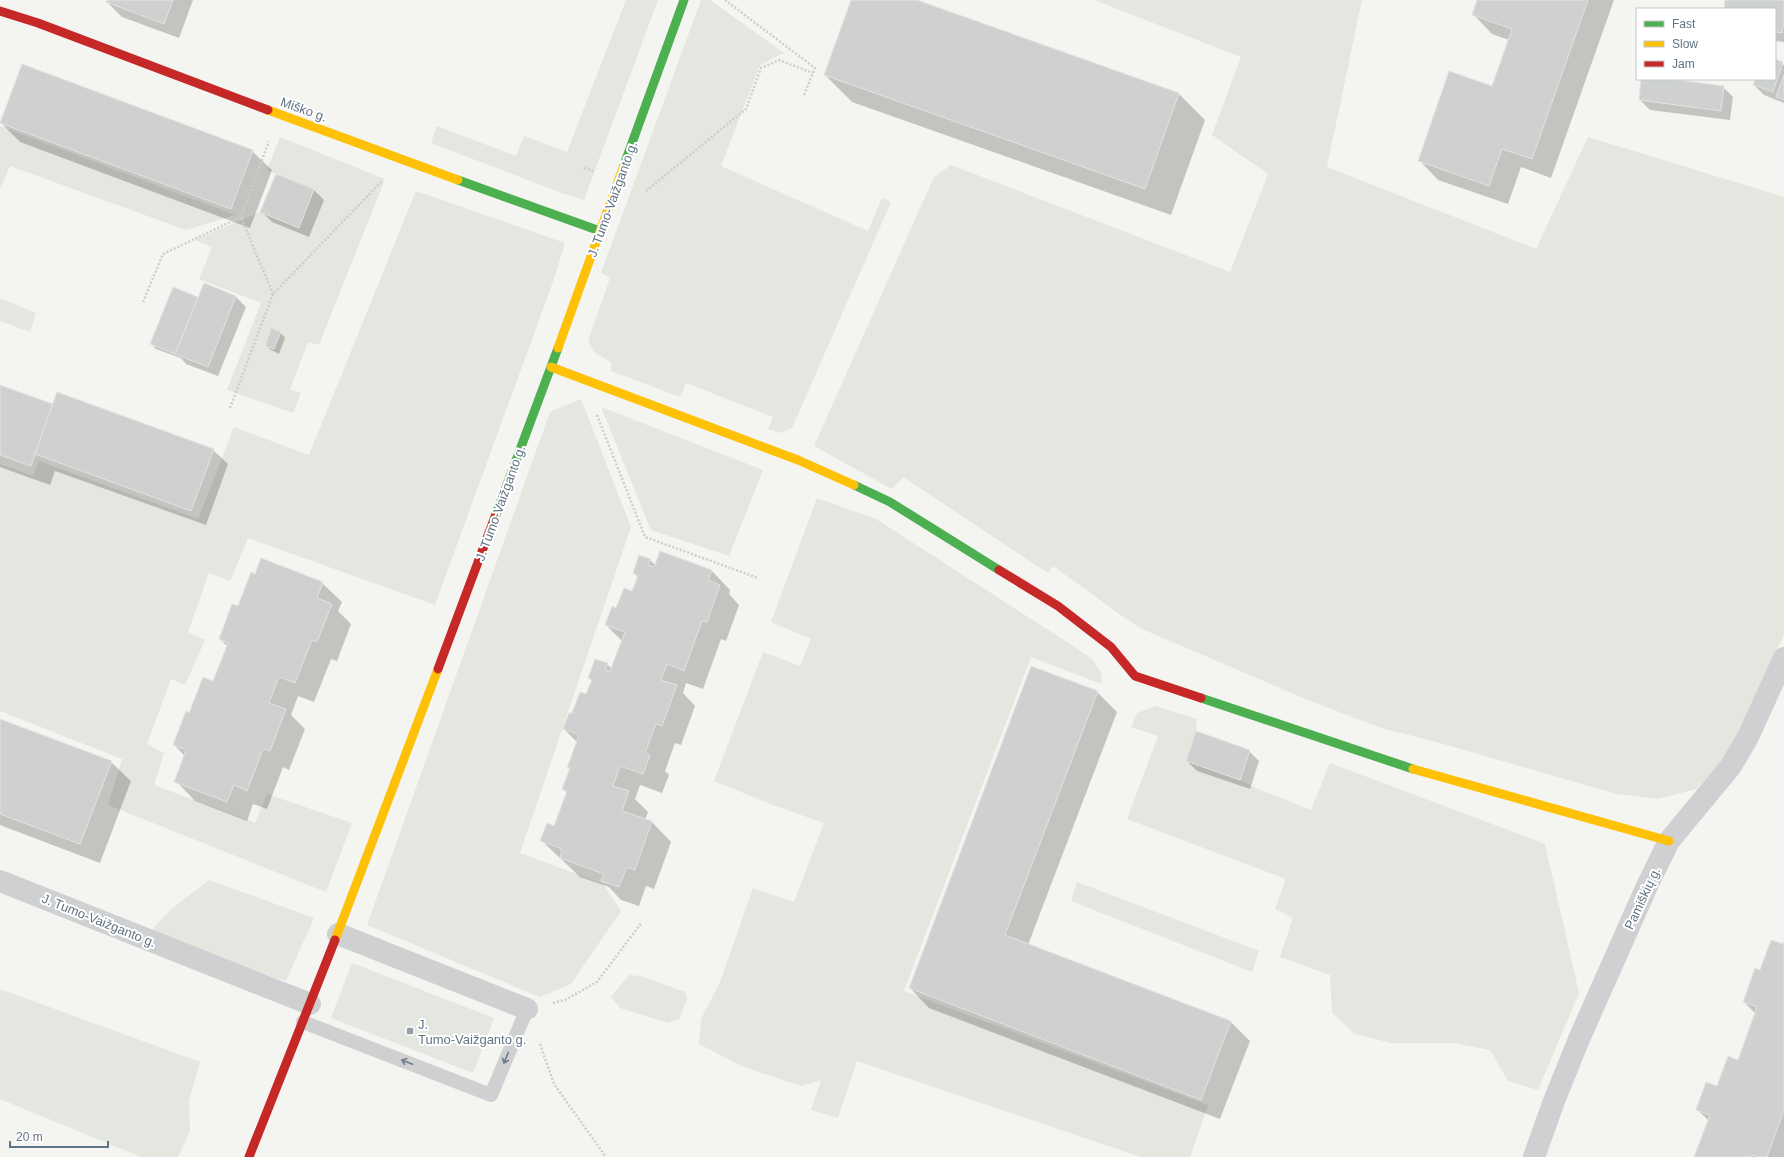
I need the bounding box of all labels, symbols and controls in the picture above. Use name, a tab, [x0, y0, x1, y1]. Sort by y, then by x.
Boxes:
legend	[1636, 8, 1776, 80]
text: Fast	[1672, 17, 1696, 31]
text: Slow	[1672, 37, 1698, 51]
text: Jam	[1672, 57, 1695, 71]
street label: Miško g.	[279, 94, 329, 125]
street label: J. Tumo-Vaižganto g.	[585, 139, 640, 259]
street label: J. Tumo-Vaižganto g.	[473, 443, 528, 563]
street label: Pamiškių g.	[1621, 865, 1663, 932]
street label: J. Tumo-Vaižganto g.	[40, 891, 158, 950]
place label: J. Tumo-Vaižganto g.	[418, 1017, 526, 1047]
marker: J. Tumo-Vaižganto g.	[405, 1026, 415, 1036]
one-way arrow	[502, 1052, 510, 1064]
one-way arrow	[401, 1058, 413, 1066]
scale bar	[10, 1123, 108, 1149]
text: 20 m	[16, 1130, 43, 1144]

